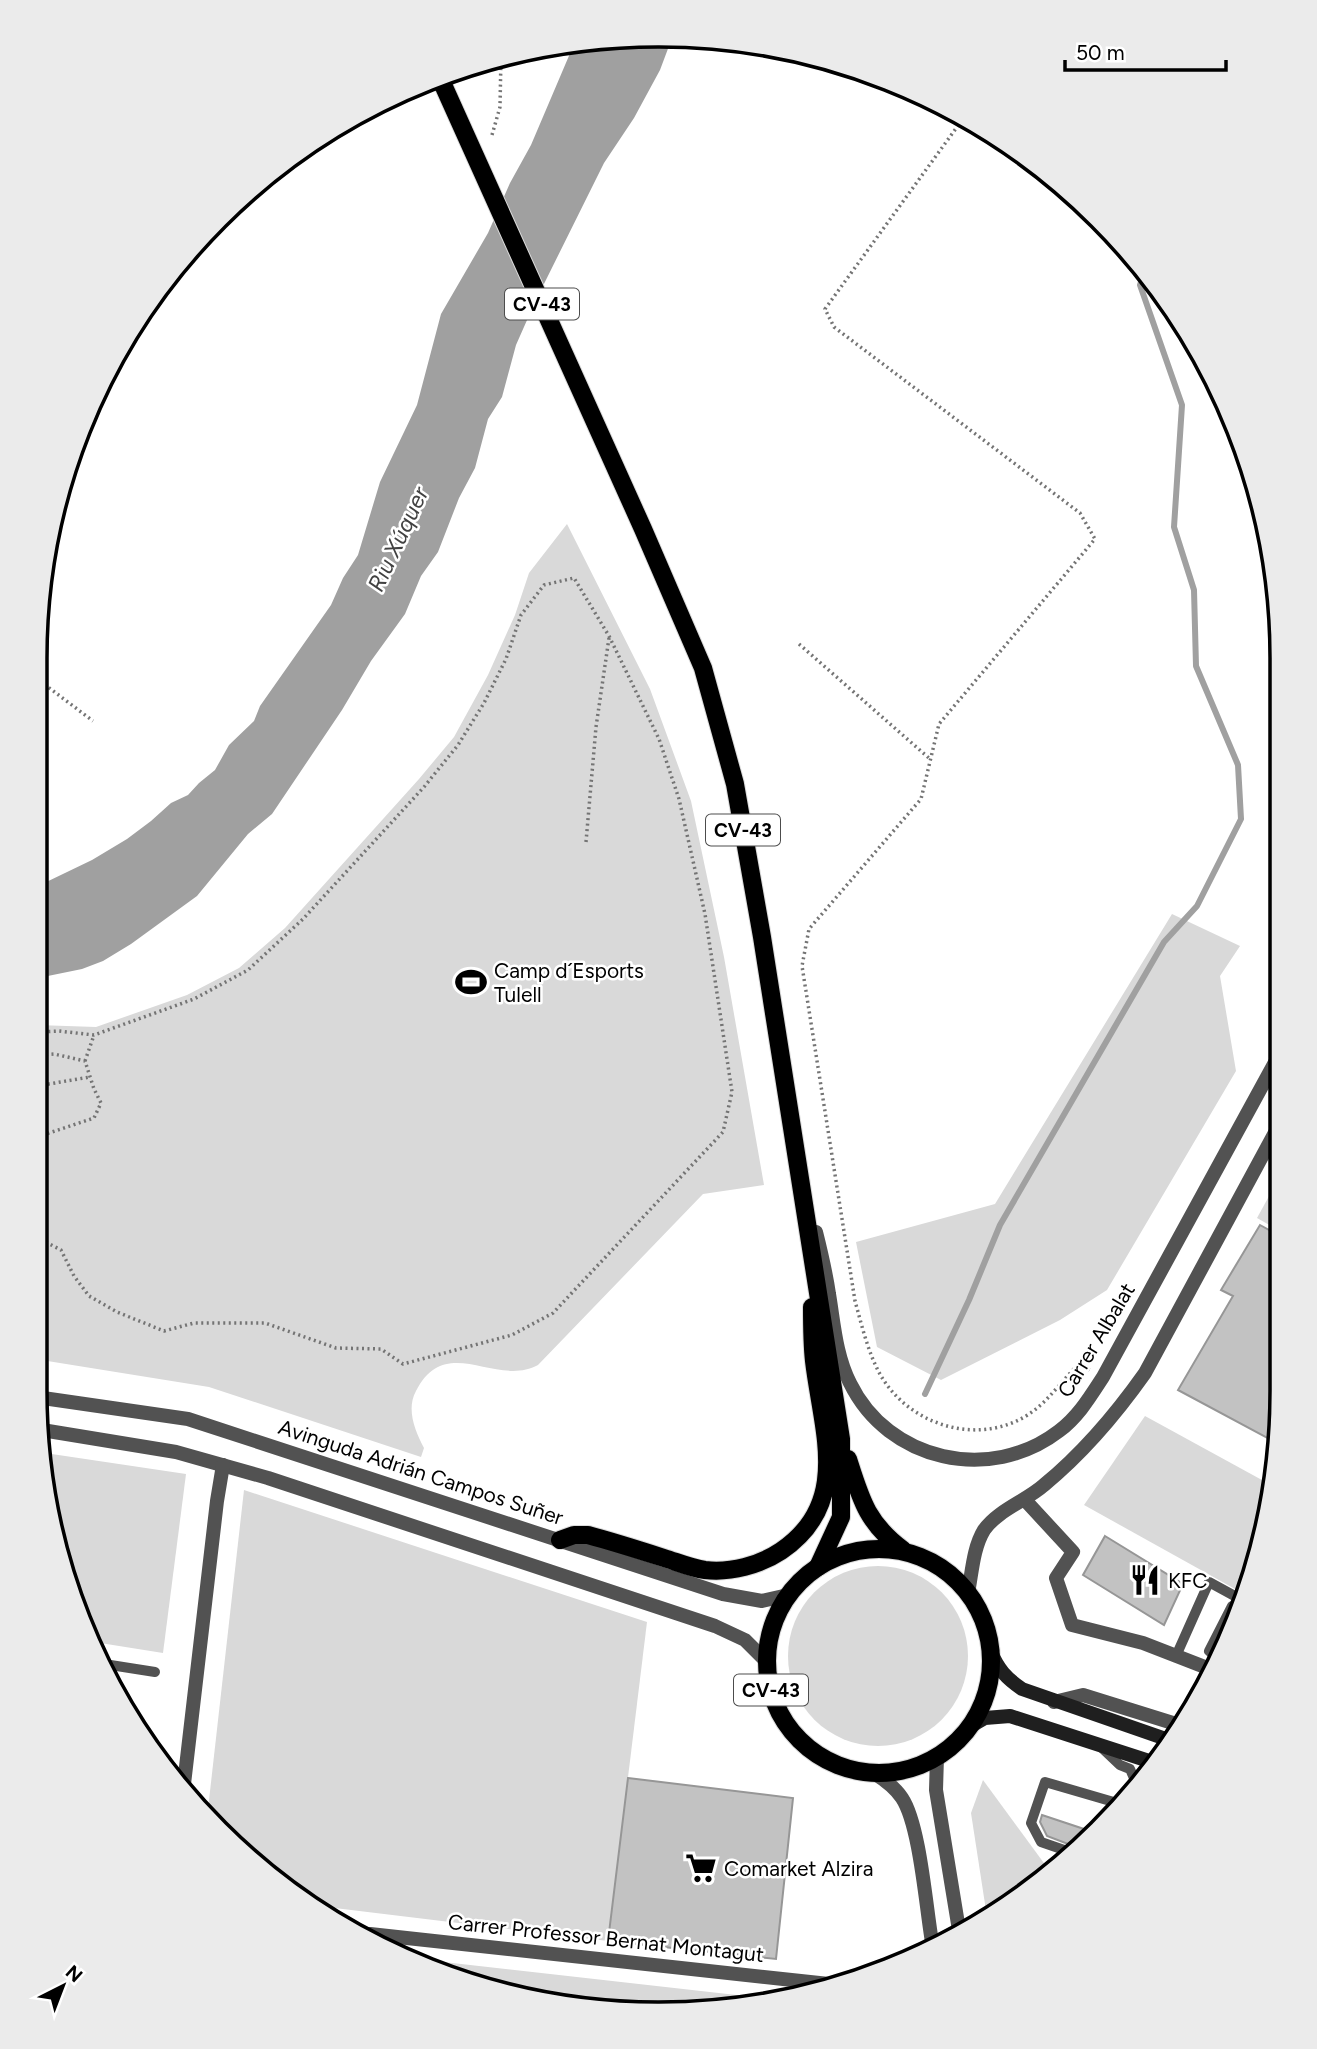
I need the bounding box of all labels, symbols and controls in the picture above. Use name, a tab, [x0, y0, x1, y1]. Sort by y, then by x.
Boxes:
scale bar	[1065, 28, 1226, 72]
text: 50 m	[1076, 40, 1125, 65]
road number: CV-43	[505, 288, 579, 320]
water label: Riu Xúquer	[362, 481, 435, 596]
road number: CV-43	[706, 814, 780, 846]
place label: Camp d´Esports Tulell	[494, 958, 644, 1007]
sports icon: Camp d´Esports Tulell	[454, 965, 488, 999]
street label: Carrer Albalat	[1052, 1278, 1140, 1402]
street label: Avinguda Adrián Campos Suñer	[275, 1414, 567, 1530]
restaurant icon: KFC	[1128, 1563, 1162, 1597]
place label: KFC	[1168, 1568, 1207, 1593]
road number: CV-43	[734, 1674, 808, 1706]
supermarket icon: Comarket Alzira	[684, 1851, 718, 1885]
place label: Comarket Alzira	[724, 1856, 873, 1881]
street label: Carrer Professor Bernat Montagut	[447, 1909, 765, 1967]
north arrow	[28, 1951, 98, 2021]
text: N	[61, 1960, 87, 1987]

